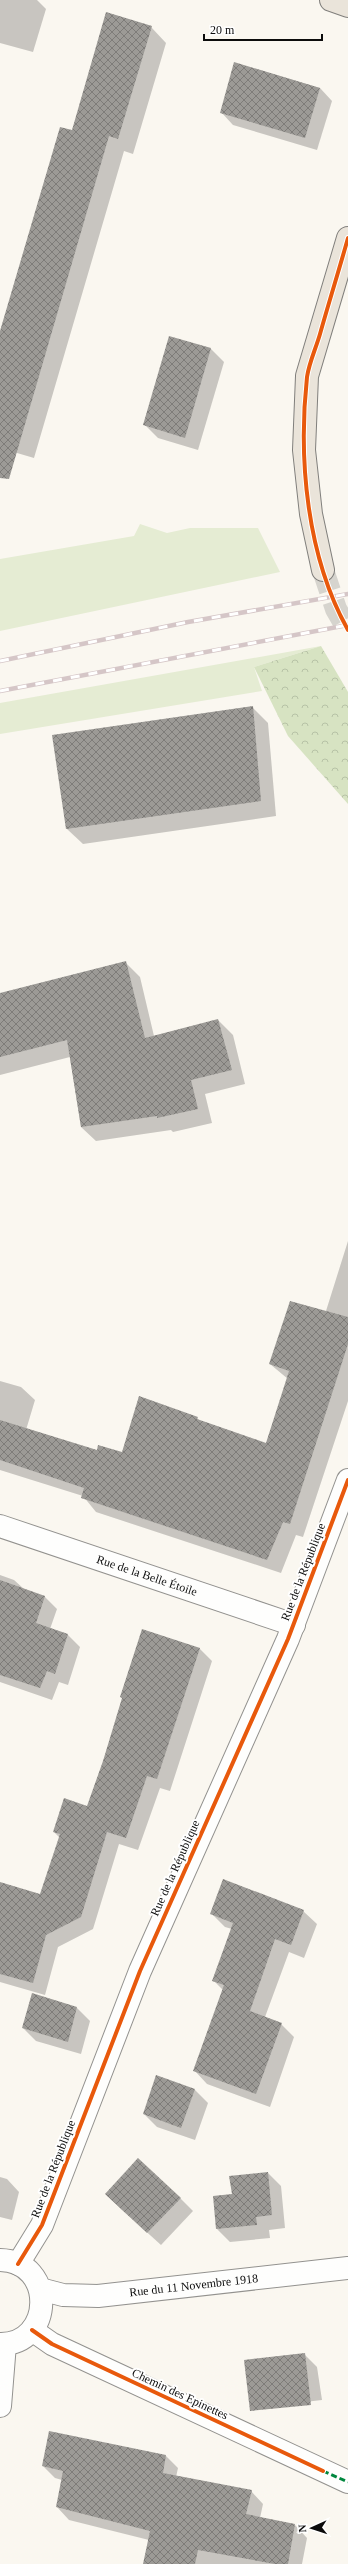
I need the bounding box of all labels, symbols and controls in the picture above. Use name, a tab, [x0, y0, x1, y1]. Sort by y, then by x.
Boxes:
scale bar	[204, 16, 322, 42]
text: 20 m	[210, 23, 235, 37]
street label: Rue de la République	[278, 1521, 328, 1623]
street label: Rue de la Belle Étoile	[95, 1552, 199, 1599]
street label: Rue de la République	[148, 1818, 202, 1918]
street label: Rue de la République	[28, 2118, 78, 2220]
street label: Rue du 11 Novembre 1918	[128, 2271, 259, 2299]
street label: Chemin des Epinettes	[130, 2366, 231, 2423]
north arrow	[292, 2508, 332, 2548]
text: N	[296, 2524, 308, 2533]

